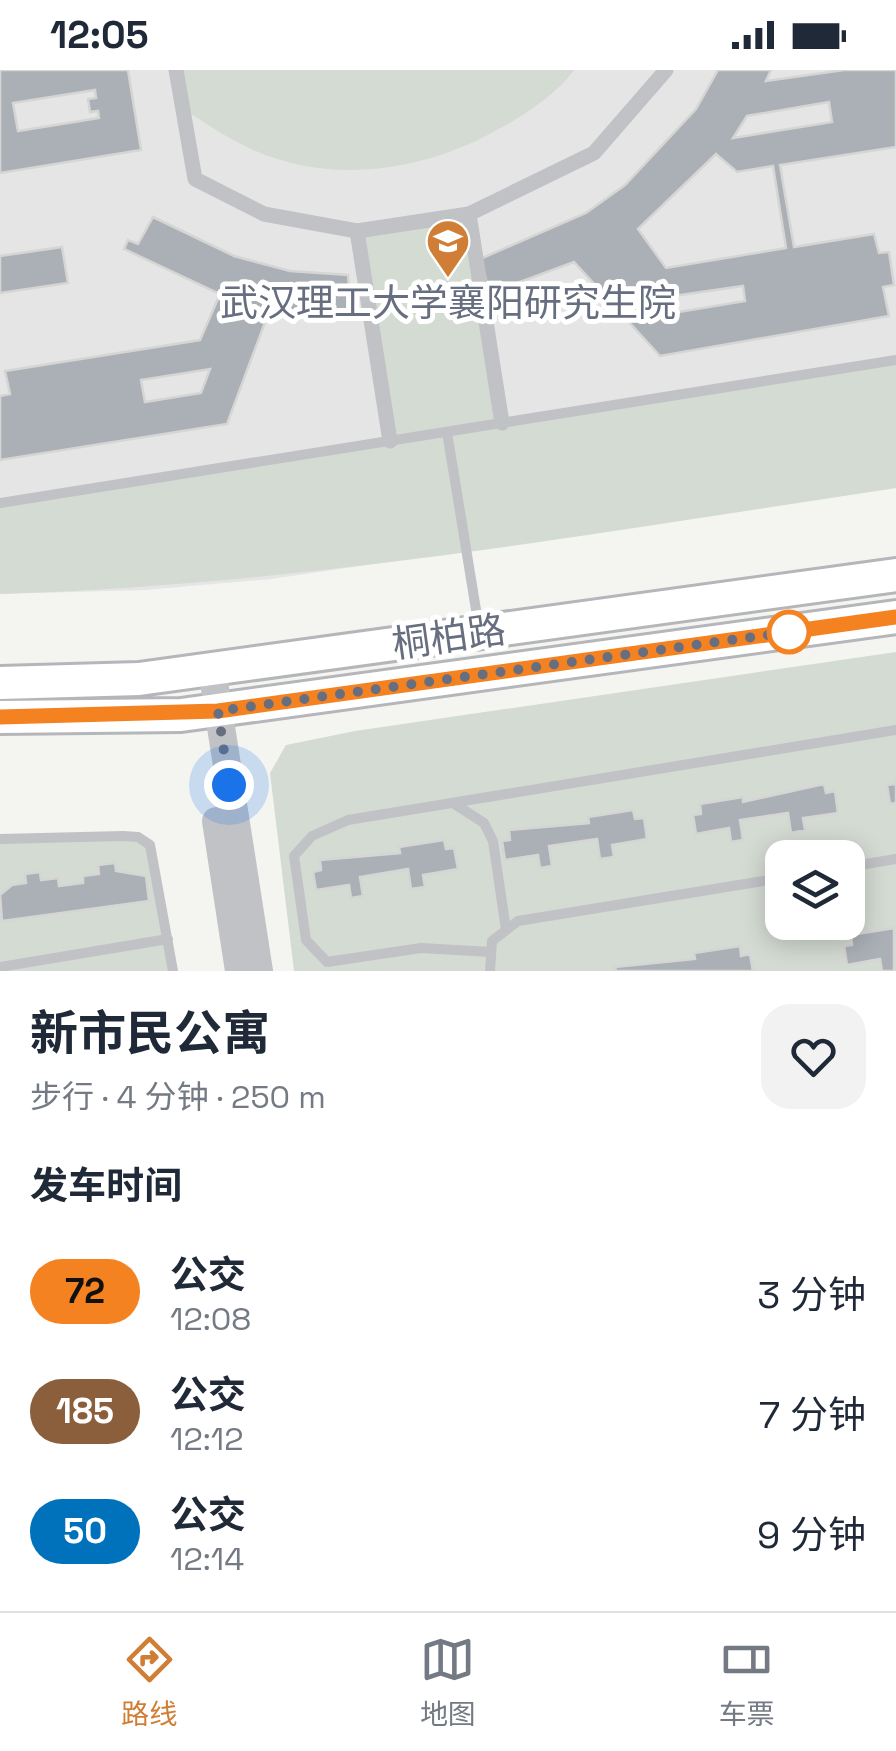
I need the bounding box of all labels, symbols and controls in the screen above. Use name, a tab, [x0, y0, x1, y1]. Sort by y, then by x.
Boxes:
text: 12:05	[50, 11, 149, 59]
school or university icon: 武汉理工大学襄阳研究生院	[425, 218, 471, 279]
place label: 武汉理工大学襄阳研究生院	[220, 279, 676, 327]
street label: 桐柏路	[389, 605, 509, 669]
unlabelled marker	[768, 611, 810, 653]
your location	[204, 760, 254, 810]
map controls	[765, 840, 865, 940]
button: layers	[765, 840, 865, 940]
text: 新市民公寓	[30, 1003, 270, 1064]
button: heart	[761, 1004, 866, 1109]
text: 步行 · 4 分钟 · 250 m	[30, 1077, 326, 1117]
text: 发车时间	[30, 1162, 182, 1210]
text: 公交	[170, 1251, 246, 1299]
text: 72	[65, 1269, 105, 1313]
text: 3 分钟	[757, 1271, 866, 1319]
text: 12:08	[170, 1299, 251, 1339]
text: 公交	[170, 1371, 246, 1419]
text: 185	[56, 1389, 114, 1433]
text: 7 分钟	[759, 1391, 866, 1439]
text: 12:12	[170, 1419, 243, 1459]
text: 公交	[170, 1491, 246, 1539]
text: 50	[63, 1509, 107, 1553]
text: 9 分钟	[757, 1511, 866, 1559]
text: 12:14	[170, 1539, 244, 1579]
tab: 路线	[121, 1632, 177, 1732]
tab: 地图	[420, 1632, 476, 1732]
tab: 车票	[719, 1632, 775, 1732]

